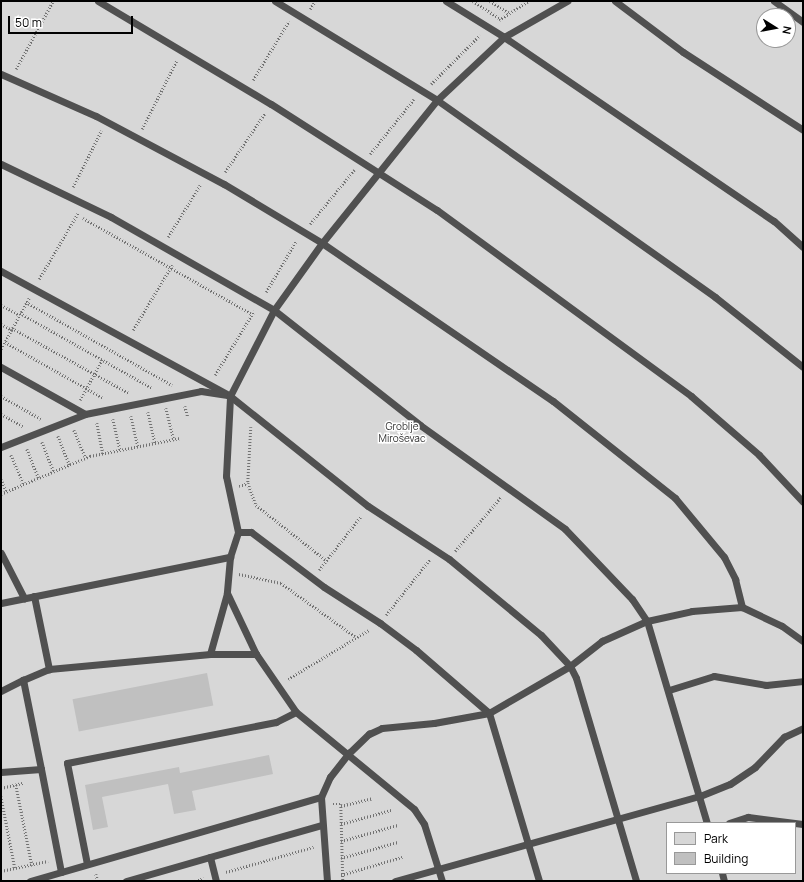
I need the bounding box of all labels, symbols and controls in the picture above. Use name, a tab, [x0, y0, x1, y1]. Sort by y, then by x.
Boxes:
scale bar	[10, 8, 135, 34]
north arrow	[756, 8, 796, 48]
text: 50 m	[15, 14, 42, 31]
text: N	[779, 25, 795, 36]
park label: Groblje Miroševac	[379, 420, 425, 444]
legend	[666, 822, 796, 874]
text: Park	[704, 830, 728, 847]
text: Building	[704, 850, 748, 867]

